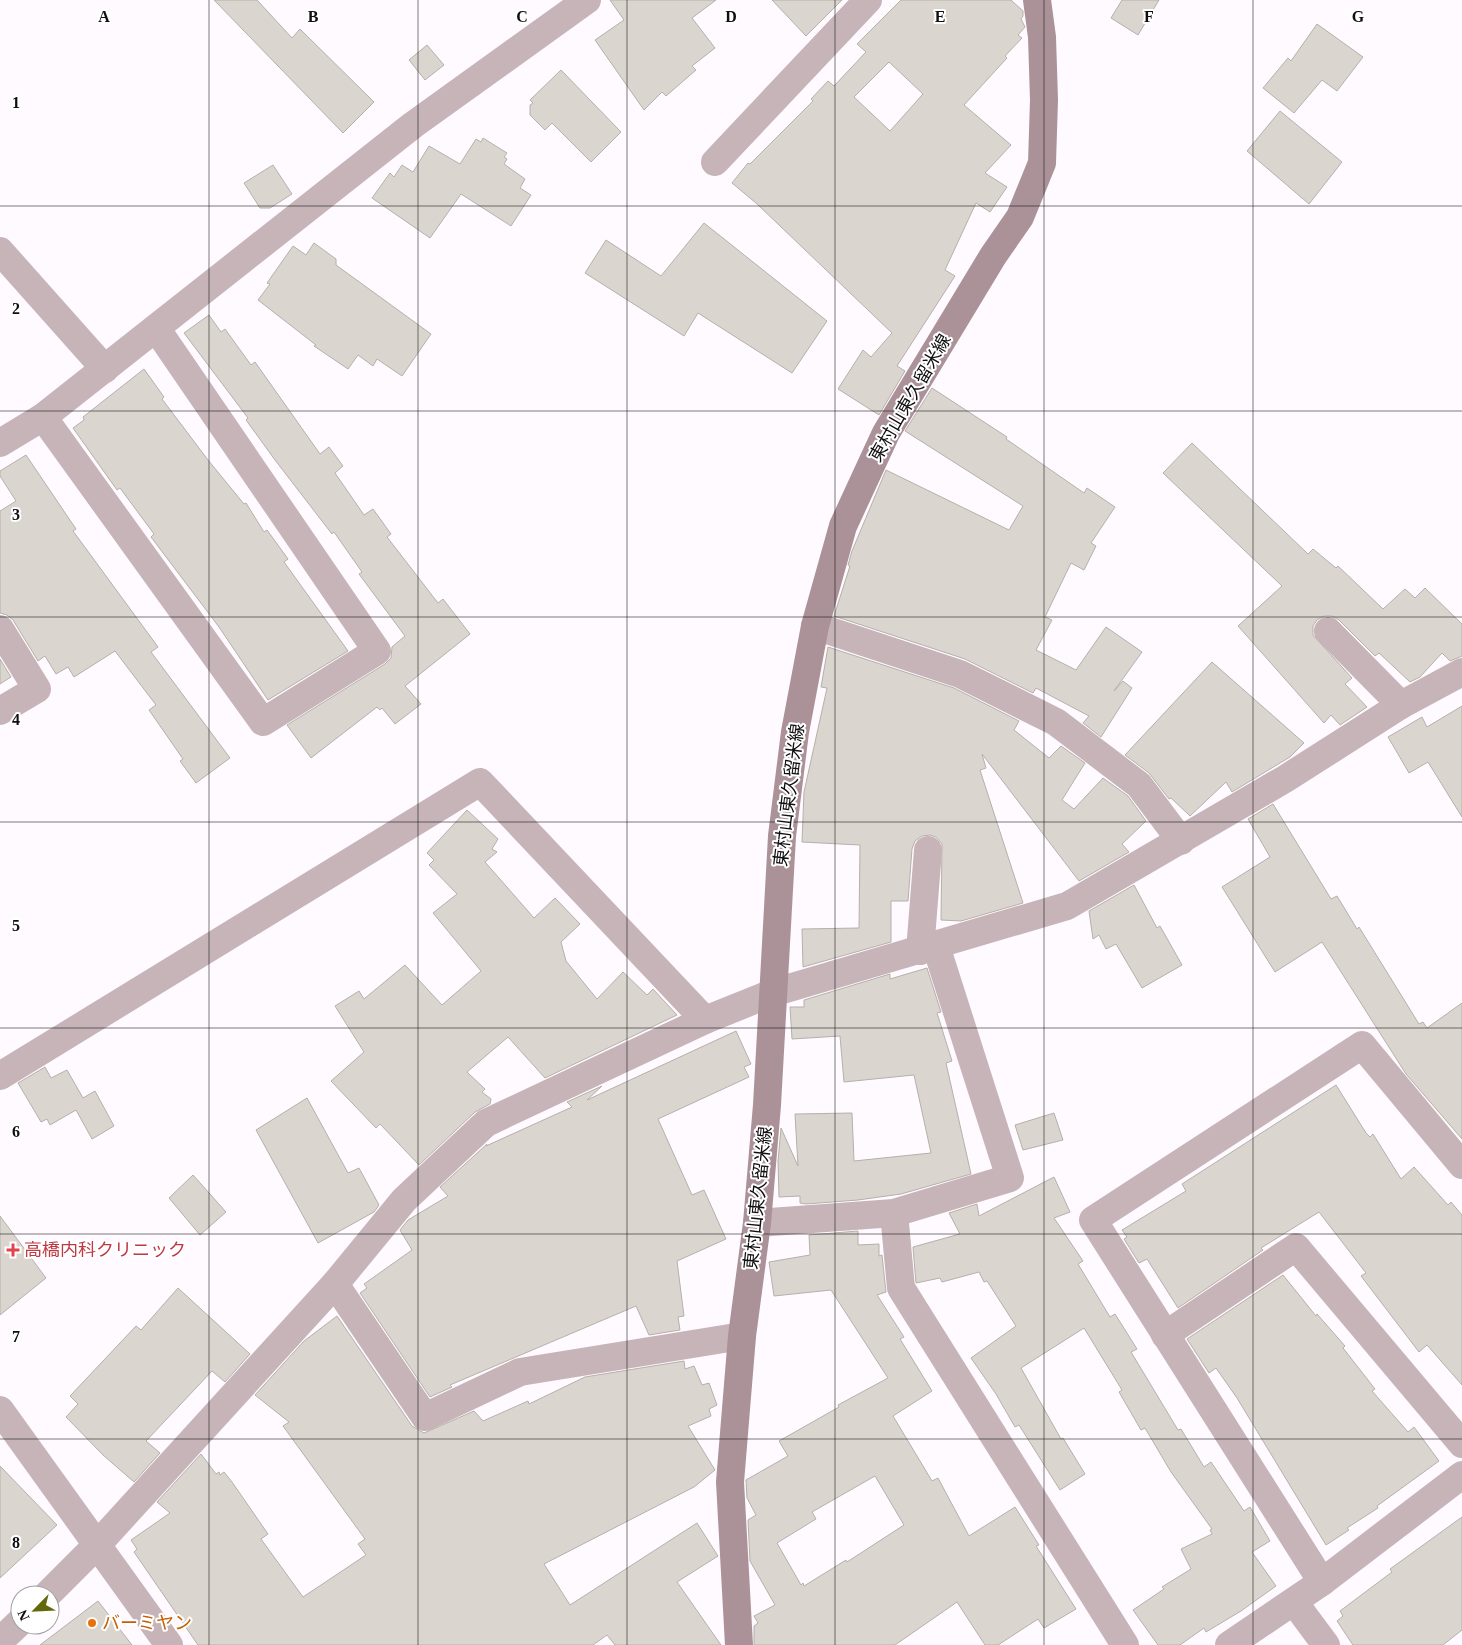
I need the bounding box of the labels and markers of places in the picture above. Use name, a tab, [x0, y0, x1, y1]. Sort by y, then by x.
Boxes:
place label: 高橋内科クリニック	[24, 1240, 186, 1260]
marker: 高橋内科クリニック	[6, 1243, 20, 1257]
place label: バーミヤン	[102, 1613, 192, 1633]
marker: バーミヤン	[86, 1617, 98, 1629]

